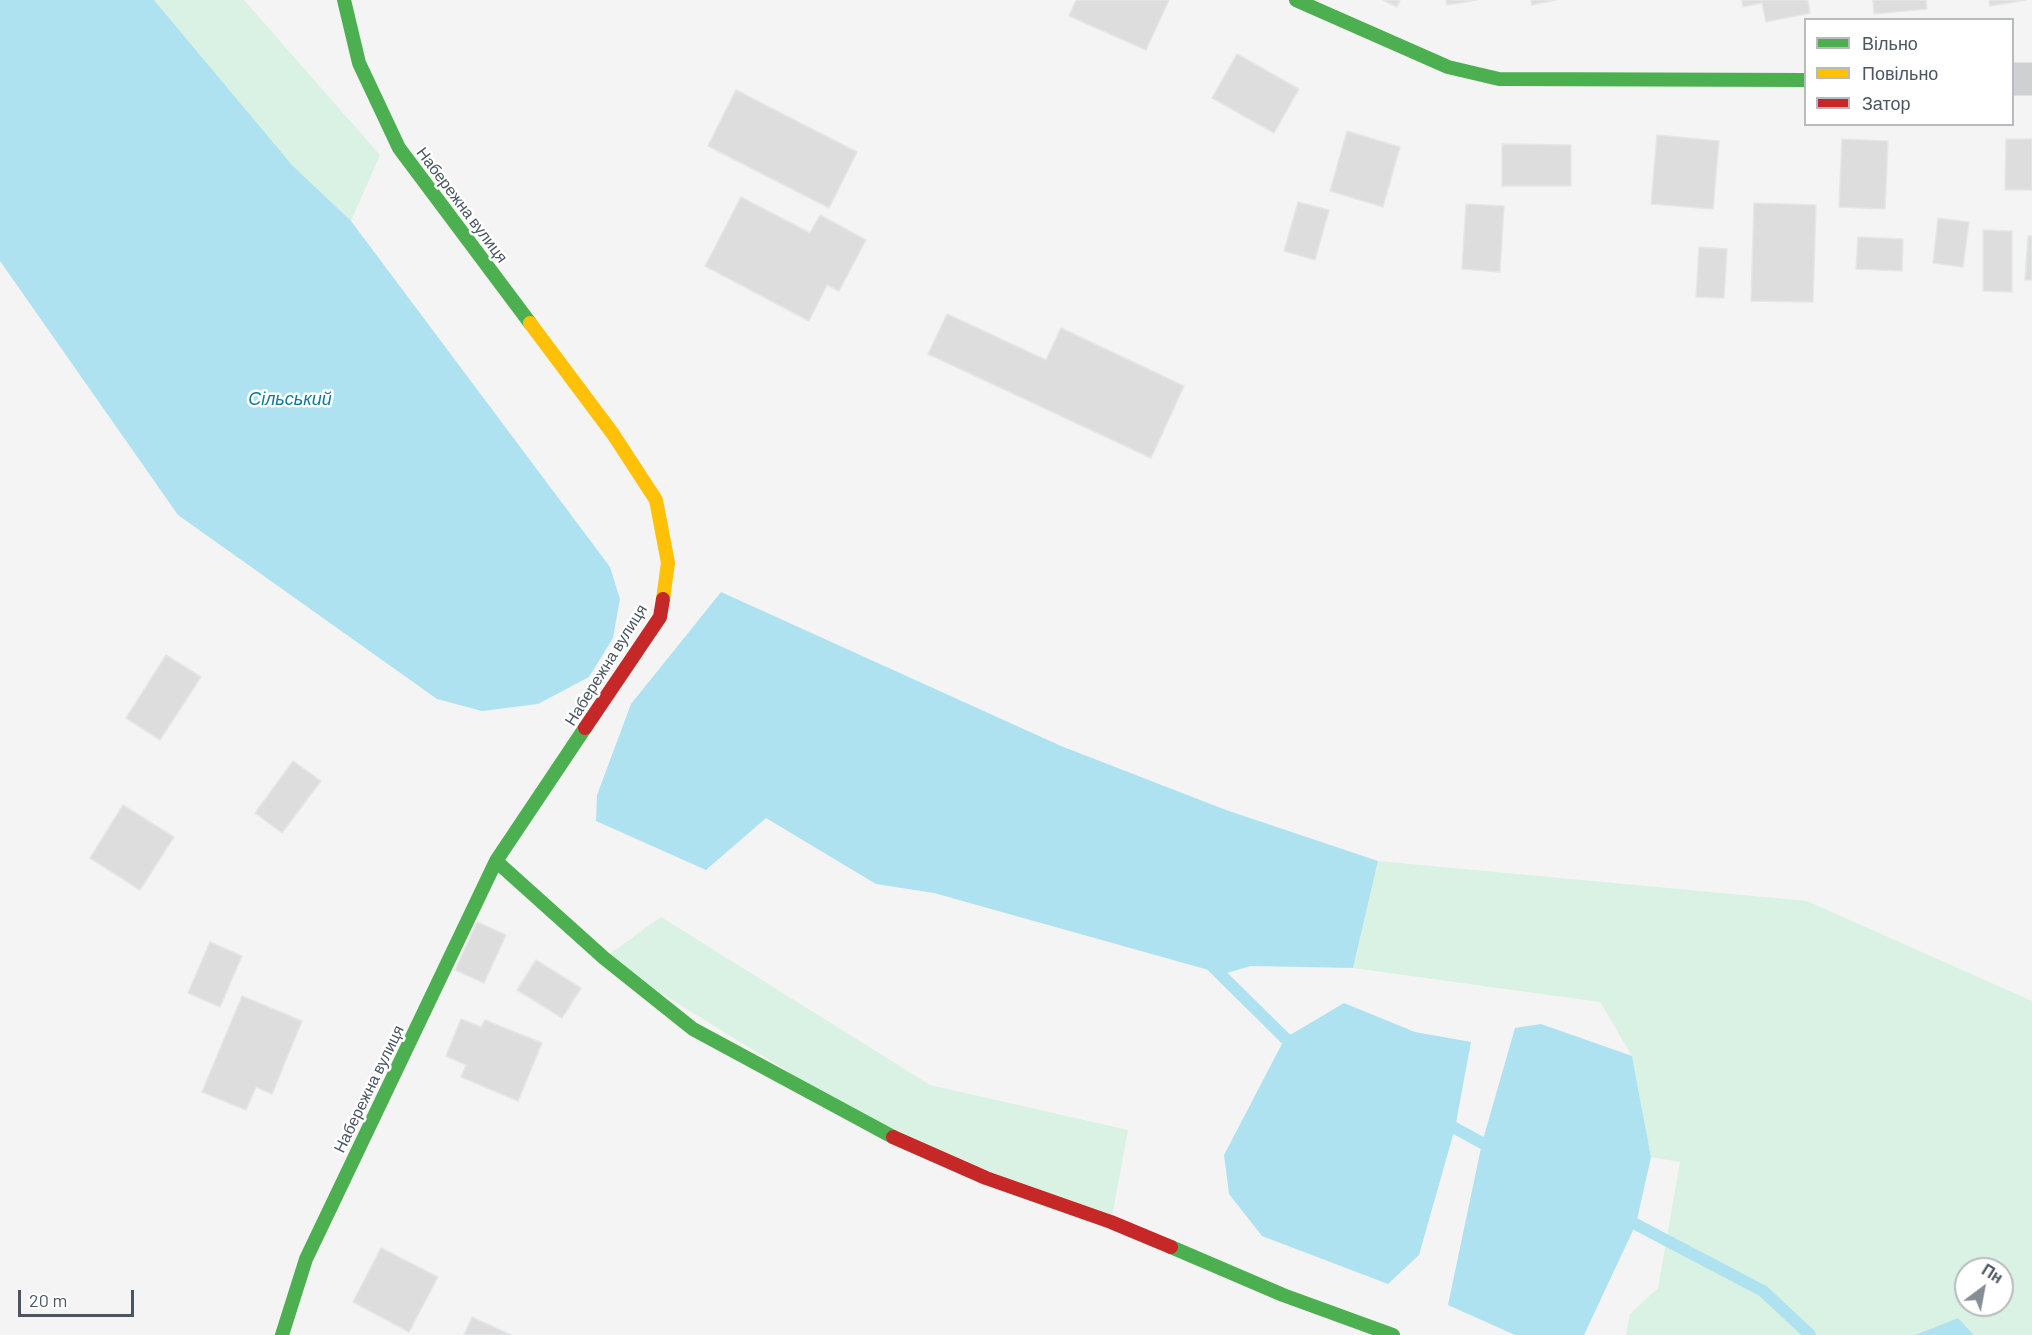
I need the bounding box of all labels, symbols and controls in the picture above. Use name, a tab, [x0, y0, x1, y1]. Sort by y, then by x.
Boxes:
legend	[1804, 18, 2014, 126]
text: Вільно	[1862, 32, 1918, 54]
text: Повільно	[1862, 62, 1938, 84]
text: Затор	[1862, 92, 1911, 114]
street label: Набережна вулиця	[412, 144, 512, 266]
water label: Сільський	[248, 388, 332, 410]
street label: Набережна вулиця	[561, 601, 651, 729]
street label: Набережна вулиця	[330, 1022, 408, 1156]
north arrow	[1954, 1257, 2014, 1317]
text: Пн	[1979, 1259, 2007, 1287]
scale bar	[21, 1278, 136, 1316]
text: 20 m	[29, 1289, 67, 1311]

